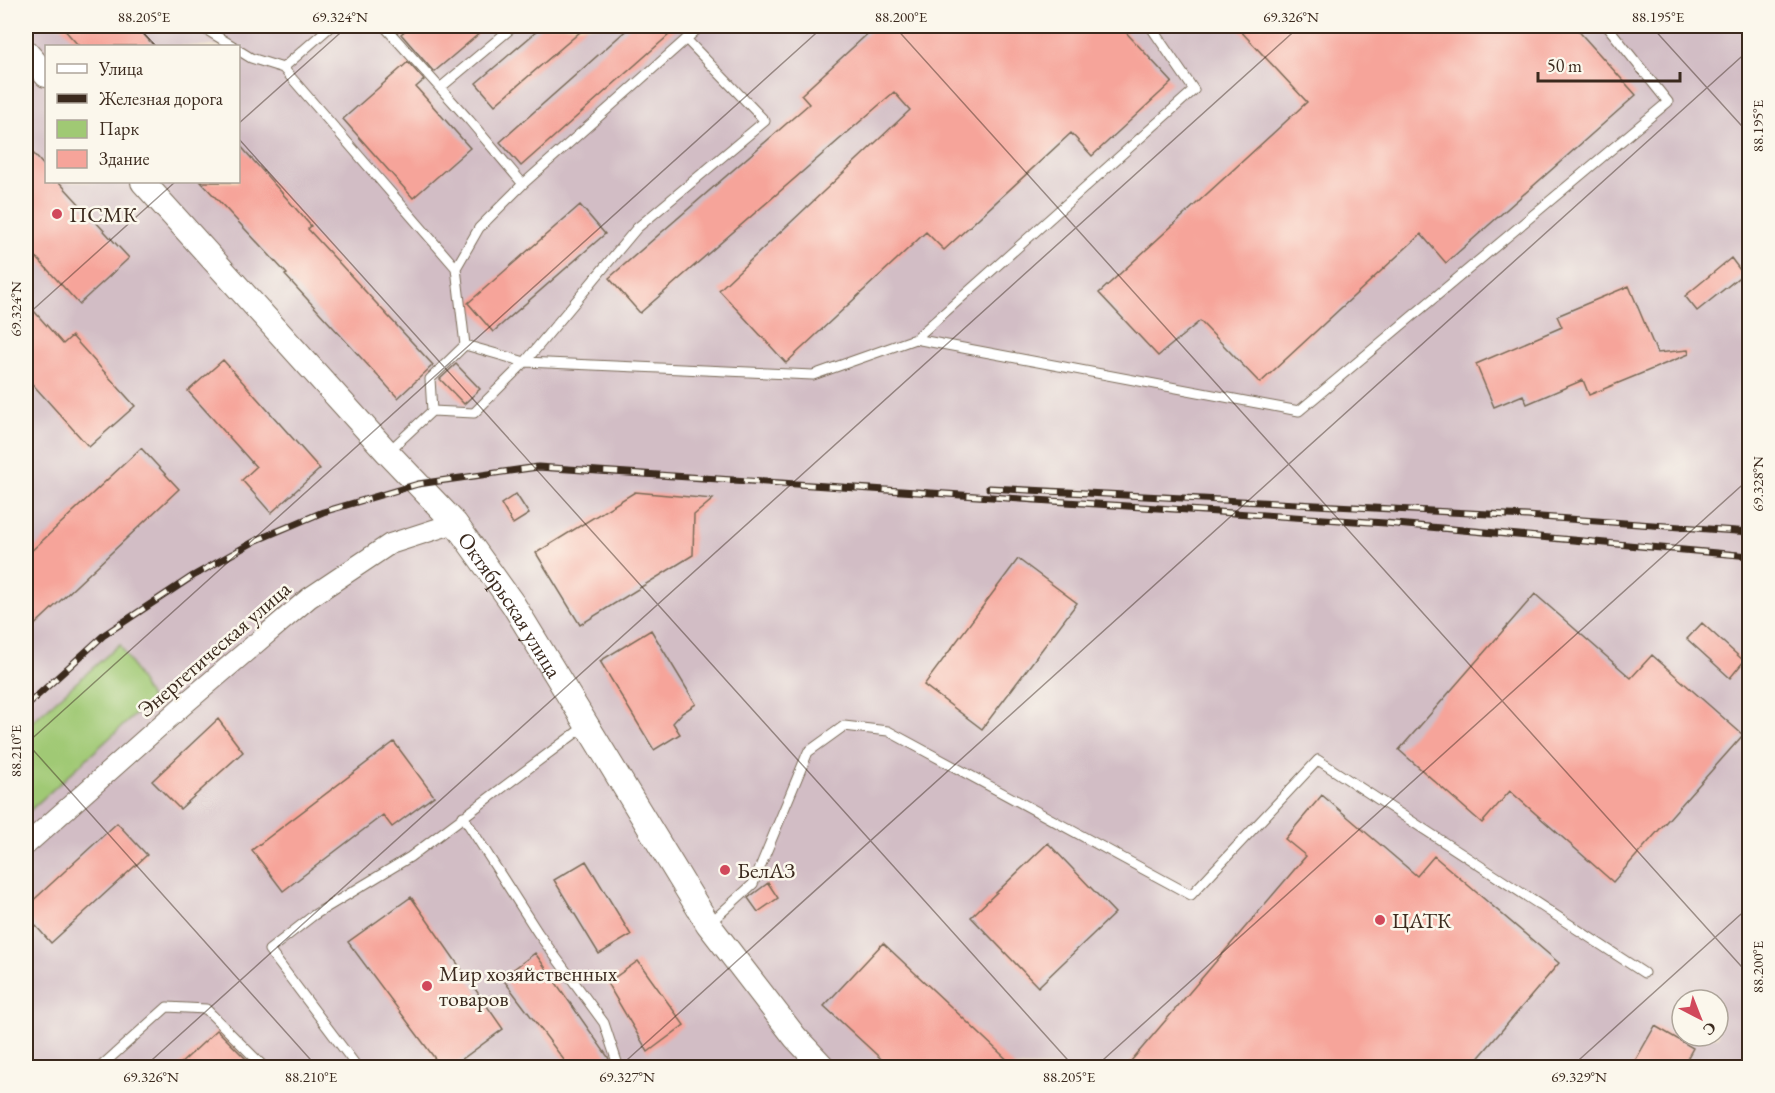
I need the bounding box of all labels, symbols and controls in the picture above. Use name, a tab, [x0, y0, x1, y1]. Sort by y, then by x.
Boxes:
text: 88.205°E	[118, 7, 171, 26]
text: 69.324°N	[312, 7, 368, 26]
text: 88.200°E	[875, 7, 928, 26]
text: 69.326°N	[1263, 7, 1319, 26]
text: 88.195°E	[1632, 7, 1685, 26]
legend	[45, 45, 240, 183]
scale bar	[1538, 45, 1680, 83]
text: 50 m	[1547, 54, 1582, 77]
text: Улица	[98, 57, 144, 80]
text: Железная дорога	[98, 87, 224, 110]
text: 88.195°E	[1748, 99, 1767, 152]
text: Парк	[99, 117, 139, 140]
text: Здание	[99, 147, 149, 170]
place label: ПСМК	[69, 200, 138, 229]
marker: ПСМК	[50, 207, 64, 221]
text: 69.324°N	[6, 281, 25, 337]
text: 69.328°N	[1748, 456, 1767, 512]
street label: Октябрьская улица	[451, 526, 569, 683]
street label: Энергетическая улица	[131, 574, 297, 724]
text: 88.210°E	[6, 724, 25, 777]
place label: БелАЗ	[737, 856, 796, 885]
marker: БелАЗ	[718, 863, 732, 877]
place label: ЦАТК	[1392, 906, 1452, 935]
marker: ЦАТК	[1373, 913, 1387, 927]
text: 88.200°E	[1748, 940, 1767, 993]
place label: Мир хозяйственных товаров	[439, 959, 618, 1013]
marker: Мир хозяйственных товаров	[420, 979, 434, 993]
north arrow	[1670, 988, 1730, 1048]
text: С	[1698, 1017, 1721, 1040]
text: 69.326°N	[123, 1067, 179, 1086]
text: 88.210°E	[285, 1067, 338, 1086]
text: 69.327°N	[599, 1067, 655, 1086]
text: 88.205°E	[1043, 1067, 1096, 1086]
text: 69.329°N	[1551, 1067, 1607, 1086]

